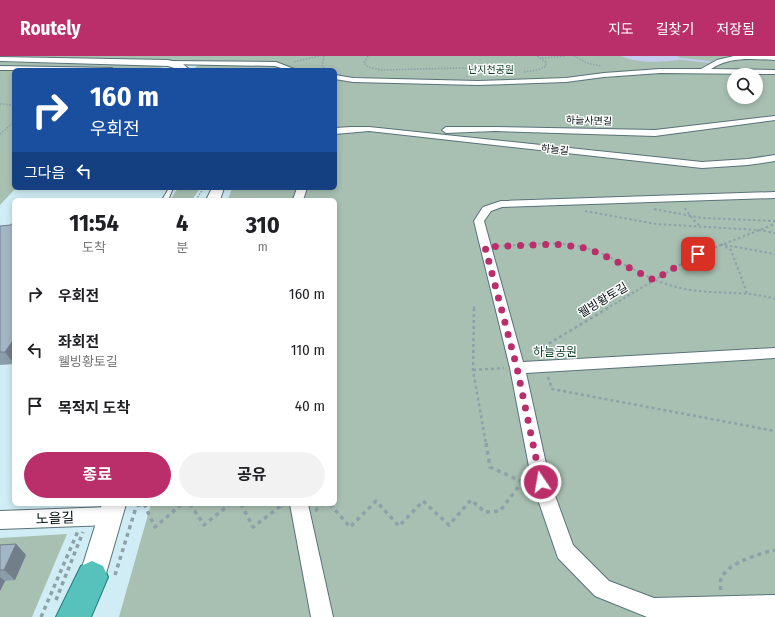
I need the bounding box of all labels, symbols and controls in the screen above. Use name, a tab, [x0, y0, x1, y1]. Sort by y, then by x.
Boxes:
text: Routely	[20, 17, 80, 40]
text: 지도	[608, 21, 634, 38]
text: 길찾기	[656, 21, 694, 38]
text: 저장됨	[716, 21, 755, 38]
park label: 난지천공원	[468, 64, 514, 76]
map controls	[727, 68, 763, 104]
button: search	[727, 68, 763, 104]
text: 160 m	[90, 80, 159, 113]
icon: right	[24, 84, 76, 136]
street label: 하늘사면길	[566, 114, 612, 128]
text: 우회전	[90, 118, 140, 140]
street label: 하늘길	[541, 143, 569, 157]
icon: left	[73, 160, 95, 182]
text: 그다음	[24, 164, 65, 182]
text: 11:54	[69, 209, 119, 237]
text: 4	[176, 209, 188, 237]
text: 310	[246, 211, 280, 239]
pin	[681, 237, 715, 271]
text: m	[258, 239, 268, 254]
text: 도착	[82, 240, 106, 255]
text: 분	[176, 240, 188, 255]
icon: arrive	[687, 243, 709, 265]
street label: 웰빙황토길	[576, 280, 630, 320]
icon: right	[24, 283, 46, 305]
text: 160 m	[289, 285, 325, 303]
text: 우회전	[58, 287, 99, 305]
text: 좌회전	[58, 333, 99, 351]
icon: left	[24, 339, 46, 361]
text: 110 m	[291, 341, 325, 359]
park label: 하늘공원	[533, 345, 577, 359]
text: 웰빙황토길	[58, 354, 118, 369]
icon: arrive	[24, 395, 46, 417]
text: 40 m	[295, 397, 325, 415]
text: 목적지 도착	[58, 399, 130, 417]
button: 종료	[24, 452, 171, 498]
button: 공유	[179, 452, 325, 498]
position arrow	[520, 461, 562, 503]
street label: 노을길	[35, 509, 75, 528]

